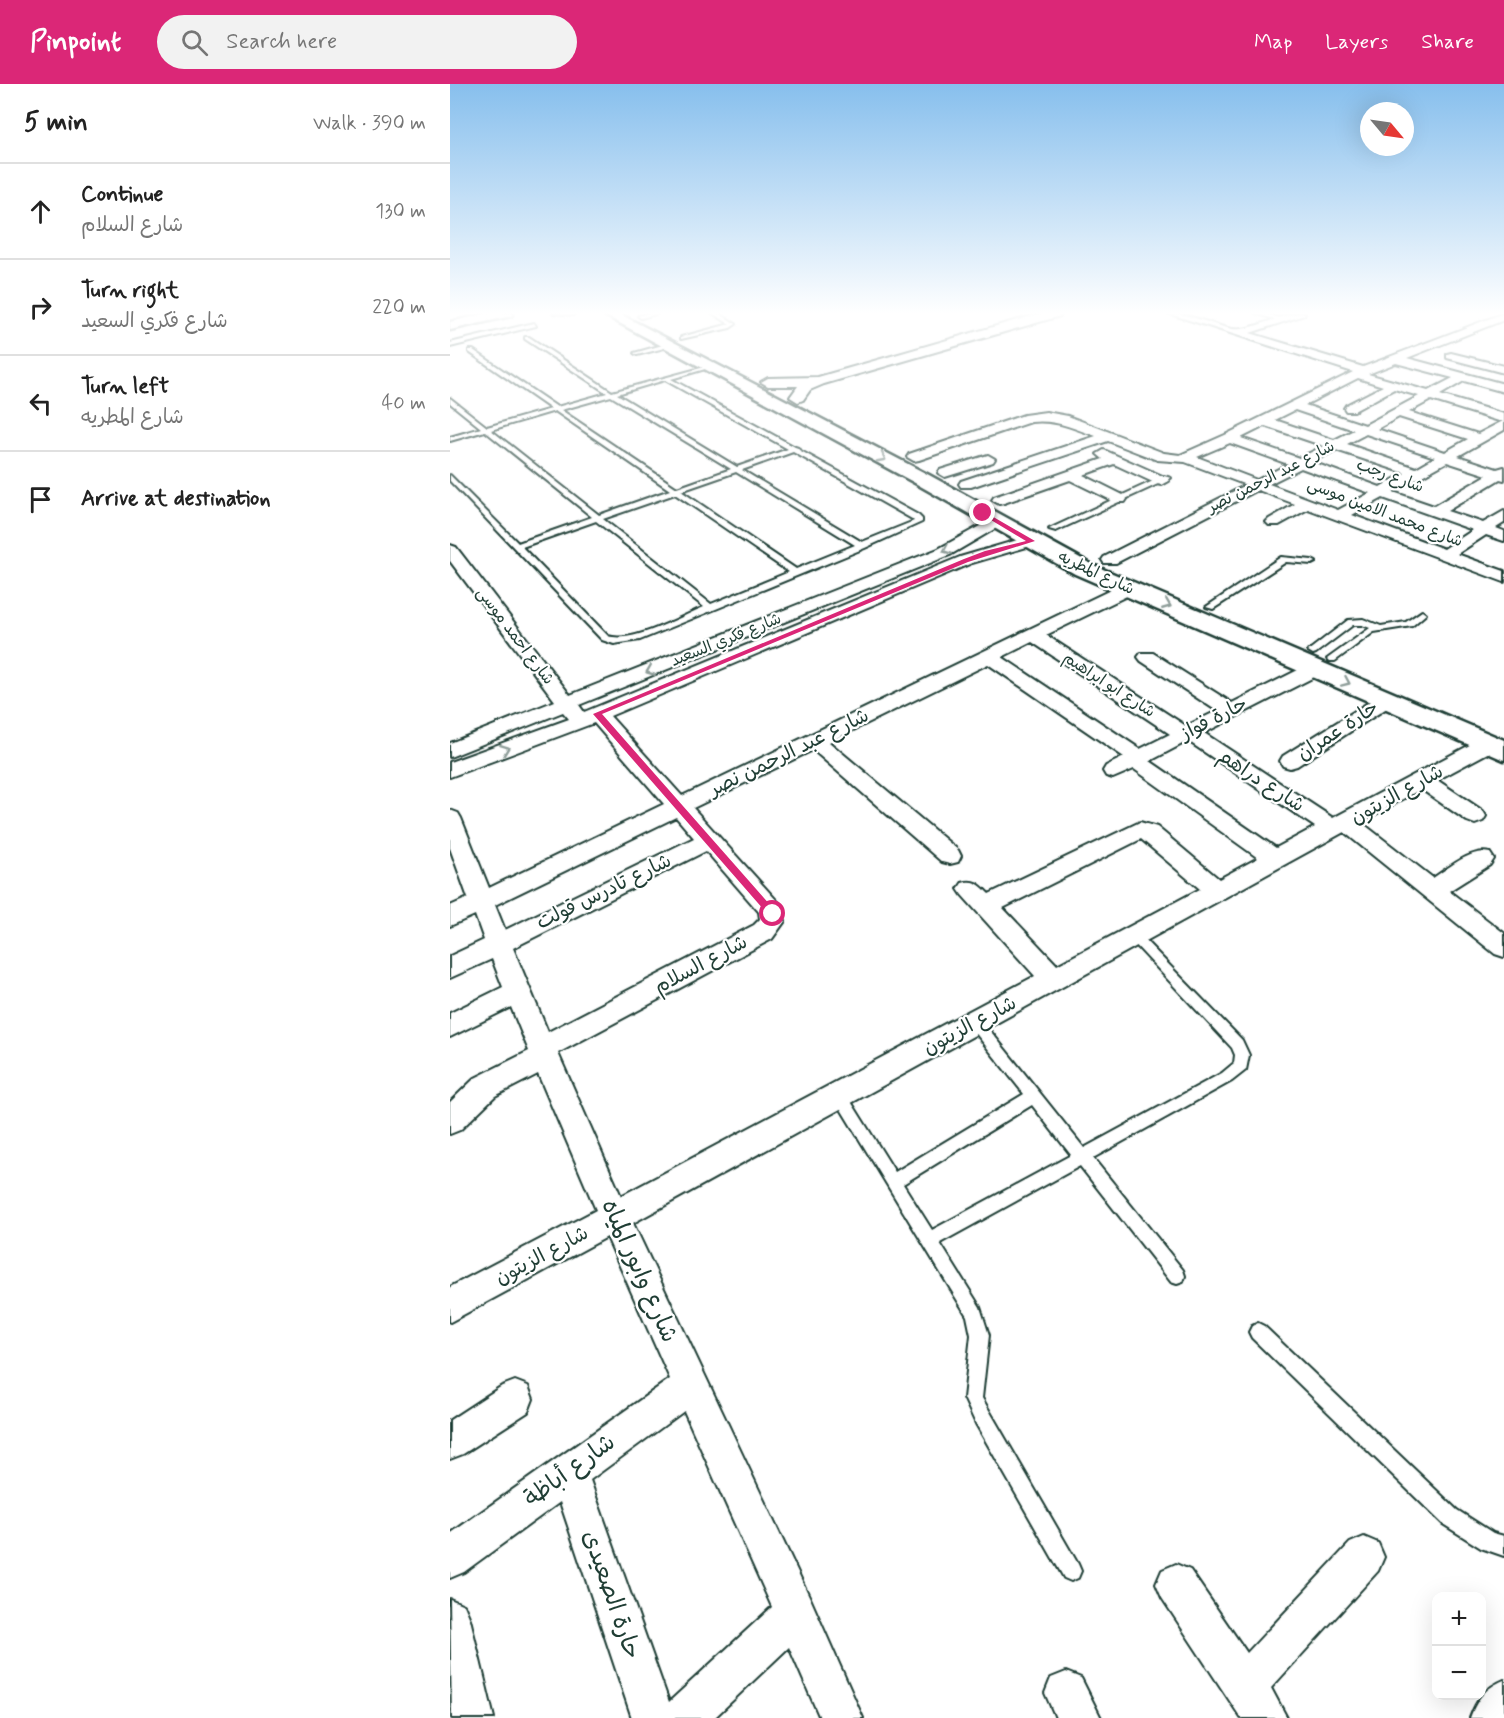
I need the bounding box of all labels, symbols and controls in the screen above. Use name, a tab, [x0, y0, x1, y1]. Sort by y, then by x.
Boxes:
search box	[157, 15, 577, 69]
text: Pinpoint	[30, 24, 121, 61]
icon: search	[178, 26, 211, 59]
text: Search here	[226, 28, 337, 56]
text: Map	[1254, 28, 1292, 56]
text: Layers	[1325, 28, 1388, 56]
text: Share	[1421, 28, 1474, 56]
north arrow	[1360, 102, 1414, 156]
text: 5 min	[24, 106, 88, 140]
text: Walk · 390 m	[313, 110, 426, 137]
text: Continue	[81, 181, 163, 209]
icon: ahead	[24, 195, 57, 228]
text: 130 m	[375, 198, 426, 225]
text: شارع السلام	[81, 212, 183, 239]
text: Turn right	[81, 277, 179, 305]
icon: right	[24, 291, 57, 324]
text: 220 m	[372, 294, 426, 321]
text: شارع فكري السعيد	[81, 308, 228, 335]
text: Turn left	[81, 373, 169, 401]
icon: left	[24, 387, 57, 420]
text: 40 m	[382, 390, 426, 417]
text: شارع المطريه	[81, 404, 184, 431]
street label: شارع عبد الرحمن نصر	[1202, 436, 1338, 519]
one-way arrow	[876, 451, 887, 462]
street label: شارع رجب	[1353, 454, 1427, 498]
street label: شارع محمد الامين موسى	[1304, 474, 1466, 552]
icon: arrive	[24, 483, 57, 516]
text: Arrive at destination	[81, 485, 271, 513]
route end	[969, 499, 995, 525]
one-way arrow	[943, 543, 954, 555]
street label: شارع المطريه	[1054, 546, 1138, 600]
street label: شارع احمد موسى	[471, 583, 559, 689]
one-way arrow	[1161, 598, 1172, 610]
street label: شارع فكري السعيد	[668, 608, 784, 672]
street label: شارع ابو ابراهيم	[1058, 647, 1159, 723]
one-way arrow	[645, 664, 656, 676]
one-way arrow	[1340, 675, 1351, 687]
street label: حارة فواز	[1174, 691, 1252, 748]
street label: حارة عمران	[1292, 694, 1384, 768]
street label: شارع عبد الرحمن نصر	[703, 702, 874, 804]
street label: شارع دراهم	[1212, 743, 1310, 820]
one-way arrow	[499, 744, 510, 757]
street label: شارع الزيتون	[1346, 758, 1448, 832]
street label: شارع تادرس قولت	[532, 848, 676, 936]
route start	[759, 900, 785, 926]
street label: شارع السلام	[650, 929, 752, 1001]
street label: شارع الزيتون	[918, 990, 1022, 1062]
street label: شارع وابور المياه	[594, 1194, 684, 1348]
street label: شارع الزيتون	[490, 1220, 594, 1292]
street label: شارع أباظة	[517, 1427, 622, 1515]
street label: حارة الصعيدى	[574, 1526, 648, 1664]
map controls	[1432, 1592, 1486, 1700]
button: +	[1432, 1592, 1486, 1646]
button: −	[1432, 1646, 1486, 1700]

